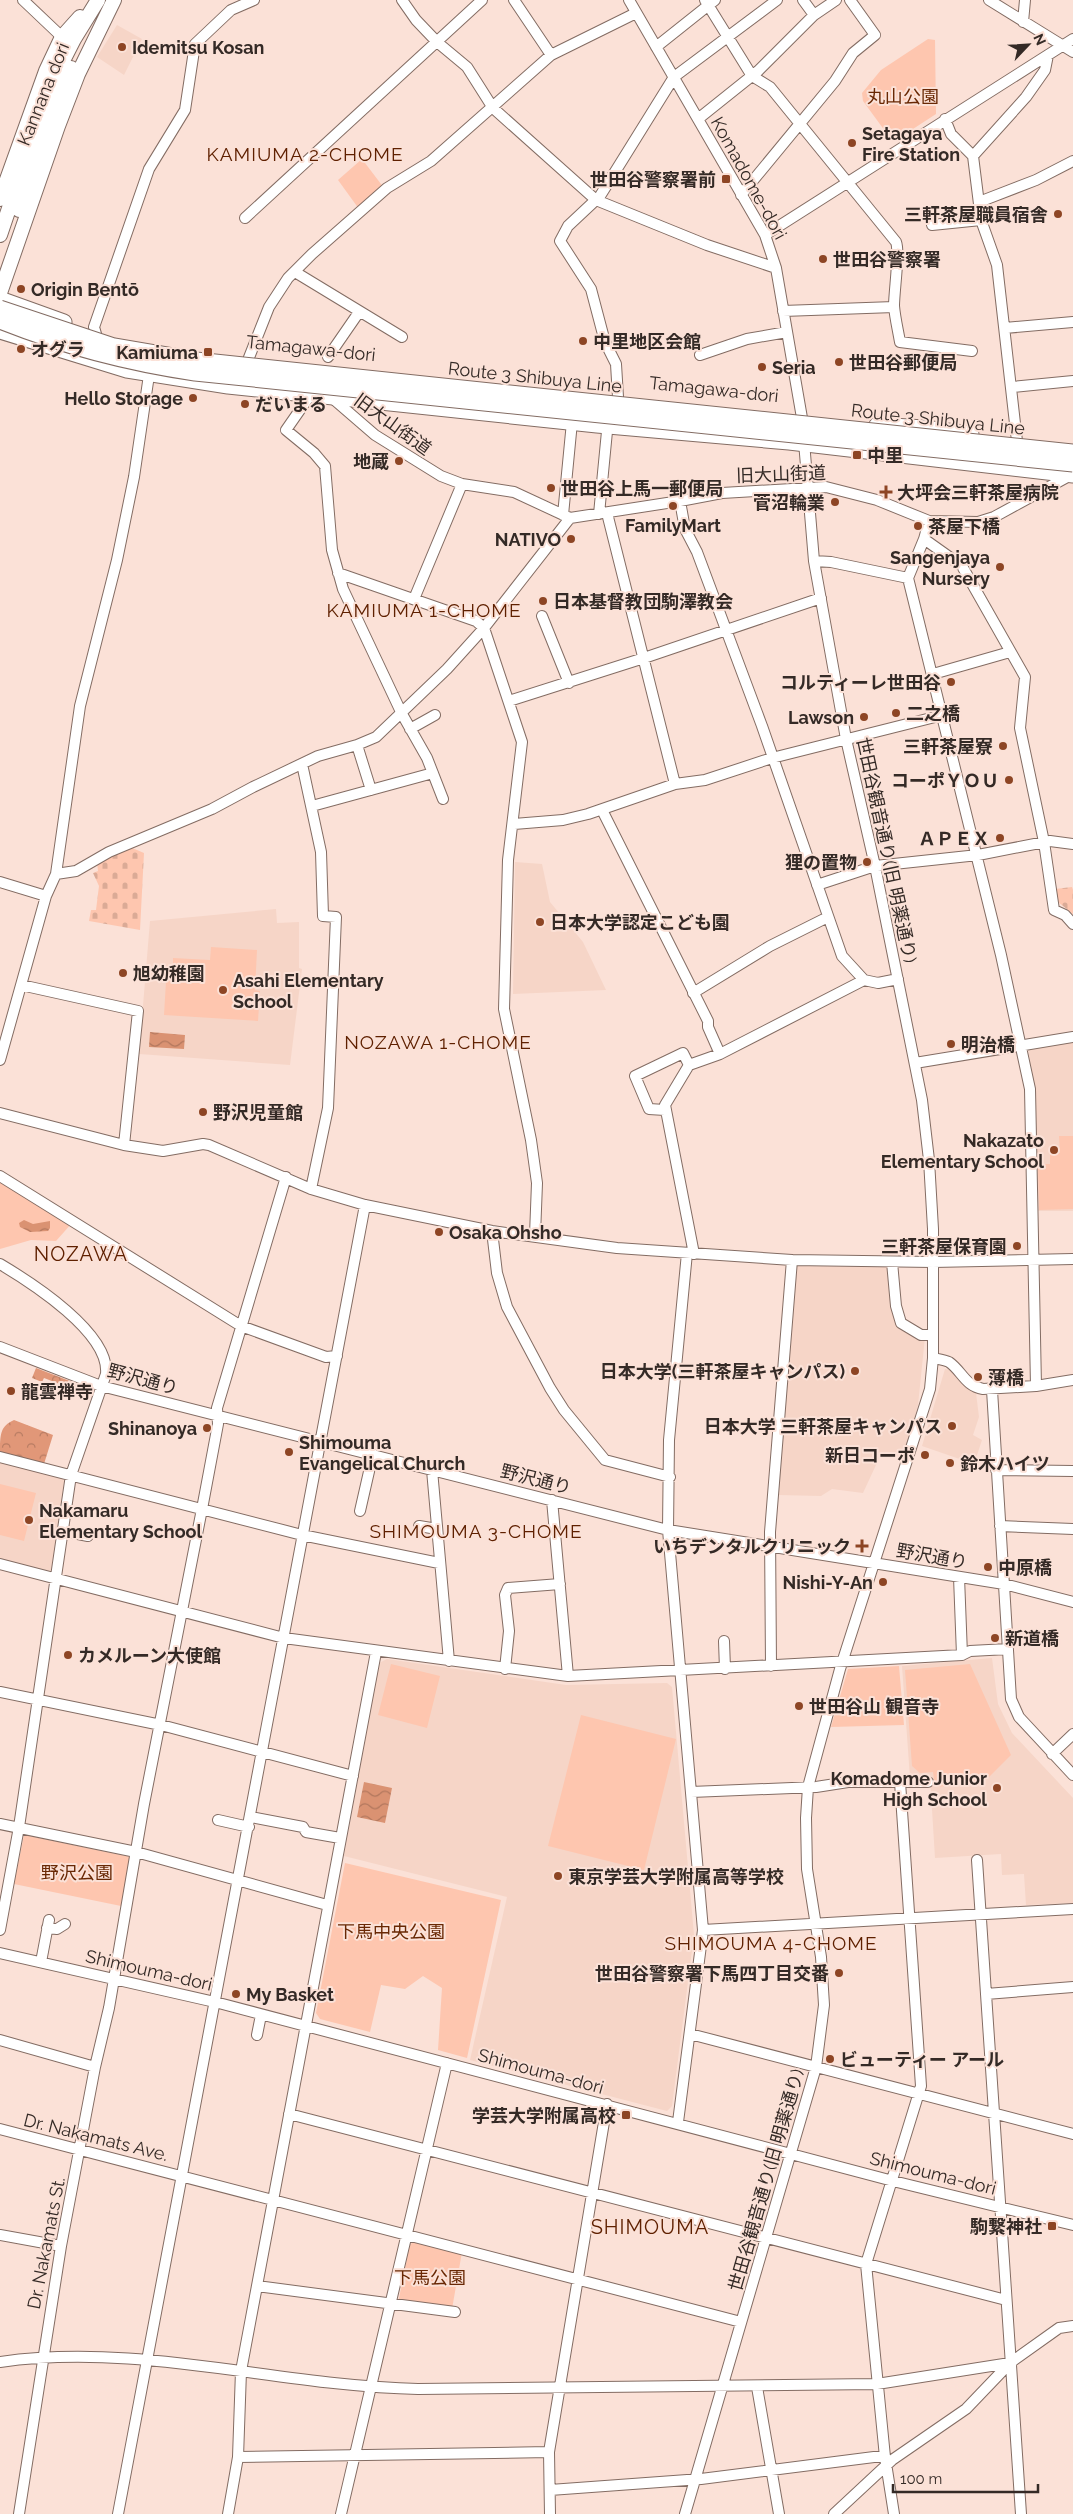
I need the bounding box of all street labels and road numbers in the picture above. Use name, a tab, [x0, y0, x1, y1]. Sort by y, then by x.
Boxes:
street label: Kannana dori	[13, 39, 73, 149]
street label: Komadome-dori	[707, 113, 791, 243]
street label: Tamagawa-dori	[245, 331, 377, 365]
street label: Route 3 Shibuya Line	[447, 357, 623, 397]
street label: Tamagawa-dori	[648, 372, 780, 406]
street label: 旧大山街道	[350, 389, 436, 459]
street label: Route 3 Shibuya Line	[850, 399, 1026, 439]
street label: 旧大山街道	[736, 462, 826, 486]
street label: 世田谷観音通り(旧 明薬通り)	[853, 735, 921, 965]
street label: 野沢通り	[106, 1360, 180, 1398]
street label: 野沢通り	[499, 1460, 573, 1498]
street label: 野沢通り	[895, 1539, 969, 1573]
street label: Shimouma-dori	[84, 1945, 214, 1995]
street label: Shimouma-dori	[476, 2044, 606, 2098]
street label: 世田谷観音通り(旧 明薬通り)	[724, 2066, 808, 2294]
street label: Dr. Nakamats Ave.	[22, 2109, 170, 2165]
street label: Shimouma-dori	[868, 2147, 998, 2199]
street label: Dr. Nakamats St.	[23, 2175, 69, 2311]

